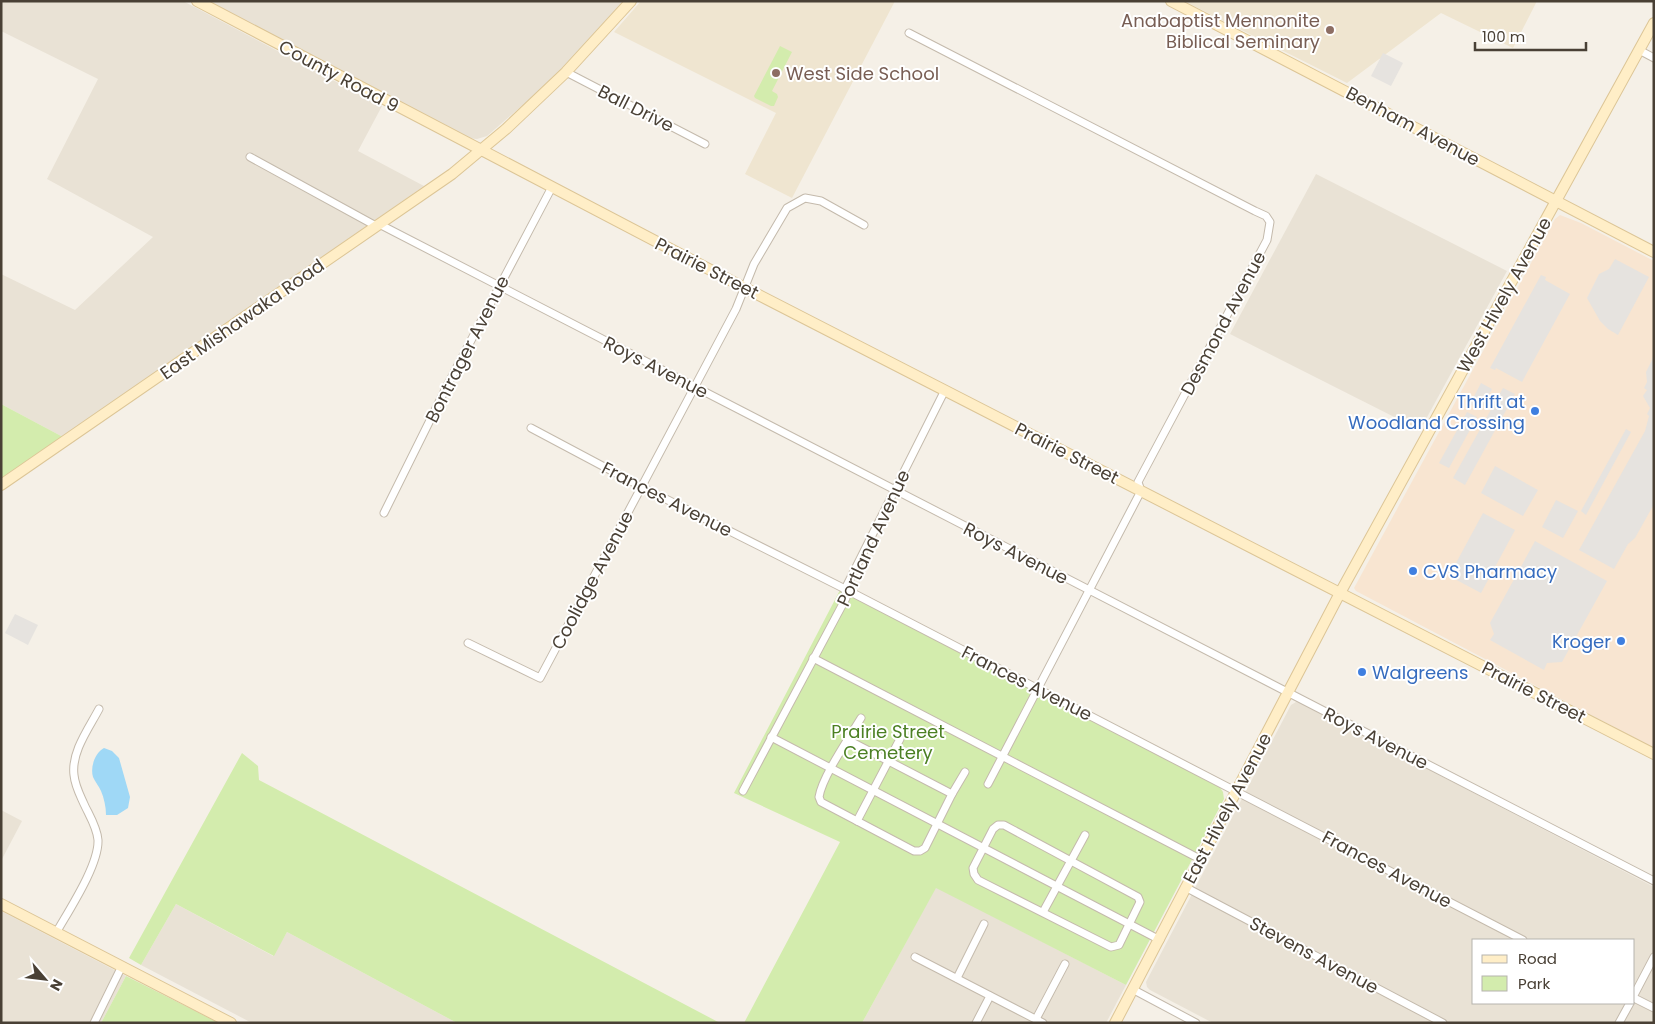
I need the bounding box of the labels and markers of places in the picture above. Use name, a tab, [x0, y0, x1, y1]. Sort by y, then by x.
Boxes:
place label: Anabaptist Mennonite Biblical Seminary	[1121, 8, 1320, 54]
marker: Anabaptist Mennonite Biblical Seminary	[1324, 24, 1336, 36]
place label: West Side School	[786, 61, 939, 86]
marker: West Side School	[770, 67, 782, 79]
place label: Thrift at Woodland Crossing	[1348, 389, 1525, 435]
marker: Thrift at Woodland Crossing	[1529, 405, 1541, 417]
place label: CVS Pharmacy	[1423, 559, 1557, 584]
marker: CVS Pharmacy	[1407, 565, 1419, 577]
place label: Kroger	[1552, 629, 1611, 654]
marker: Kroger	[1615, 635, 1627, 647]
place label: Walgreens	[1372, 660, 1468, 685]
marker: Walgreens	[1356, 666, 1368, 678]

